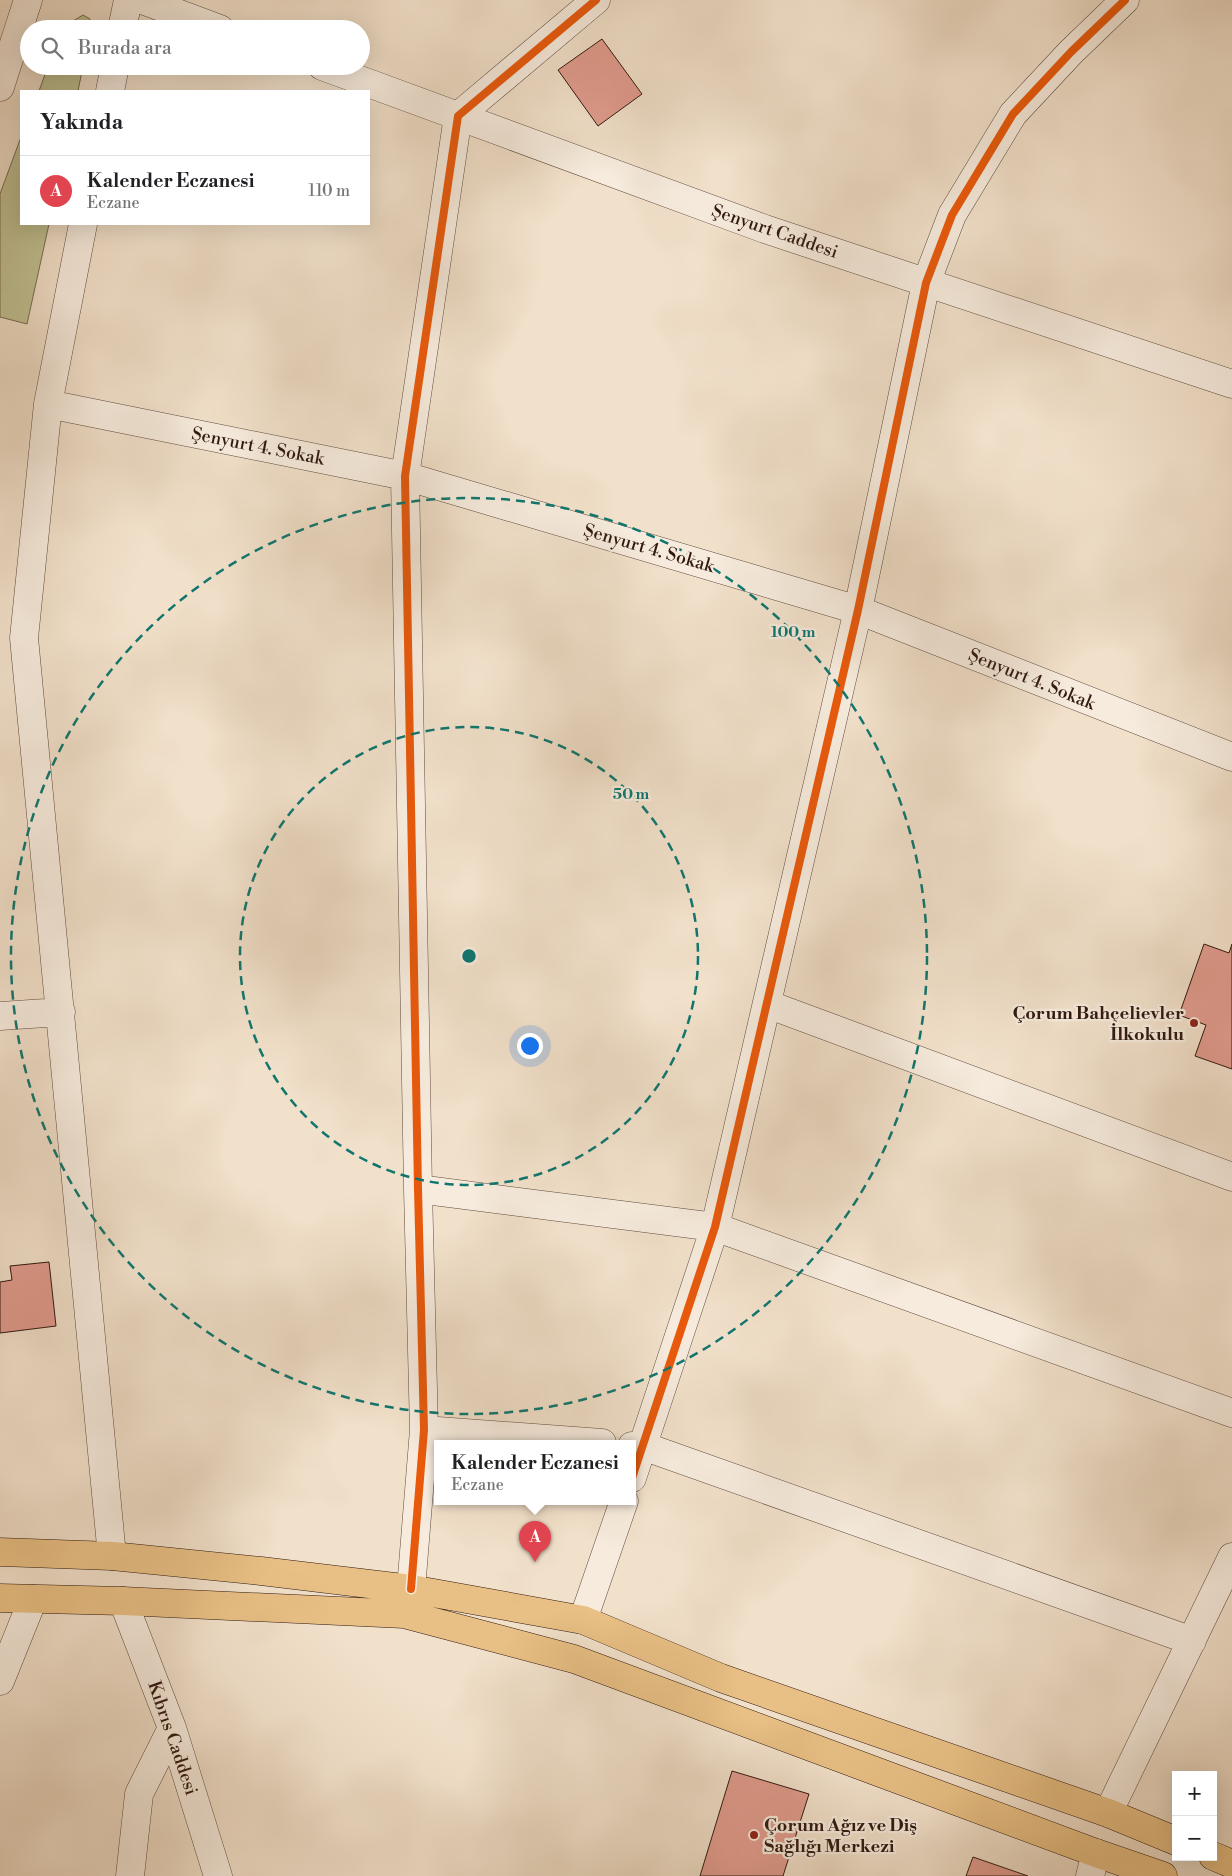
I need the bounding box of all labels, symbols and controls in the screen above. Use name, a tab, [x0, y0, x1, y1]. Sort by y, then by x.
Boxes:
search box	[20, 20, 370, 75]
icon: search	[38, 34, 66, 62]
text: Burada ara	[78, 36, 172, 60]
text: Yakında	[40, 110, 123, 136]
text: Kalender Eczanesi	[87, 169, 255, 193]
text: A	[50, 181, 62, 201]
text: 110 m	[308, 181, 350, 201]
text: Eczane	[87, 193, 140, 213]
street label: Şenyurt Caddesi	[709, 199, 841, 264]
street label: Şenyurt 4. Sokak	[190, 422, 328, 471]
street label: Şenyurt 4. Sokak	[581, 519, 718, 579]
text: 100 m	[771, 623, 816, 642]
street label: Şenyurt 4. Sokak	[965, 644, 1100, 716]
text: 50 m	[613, 785, 649, 804]
centre of rings	[460, 947, 478, 965]
place label: Çorum Bahçelievler İlkokulu	[1012, 1002, 1184, 1046]
marker: Çorum Bahçelievler İlkokulu	[1188, 1017, 1200, 1029]
your location	[517, 1033, 543, 1059]
popup	[434, 1440, 636, 1505]
text: Kalender Eczanesi	[451, 1451, 619, 1475]
text: Eczane	[451, 1475, 504, 1495]
pin: A	[519, 1521, 551, 1562]
street label: Kıbrıs Caddesi	[142, 1678, 203, 1798]
map controls	[1172, 1771, 1217, 1861]
button: +	[1172, 1771, 1217, 1816]
place label: Çorum Ağız ve Diş Sağlığı Merkezi	[764, 1814, 917, 1858]
button: −	[1172, 1816, 1217, 1861]
marker: Çorum Ağız ve Diş Sağlığı Merkezi	[748, 1829, 760, 1841]

